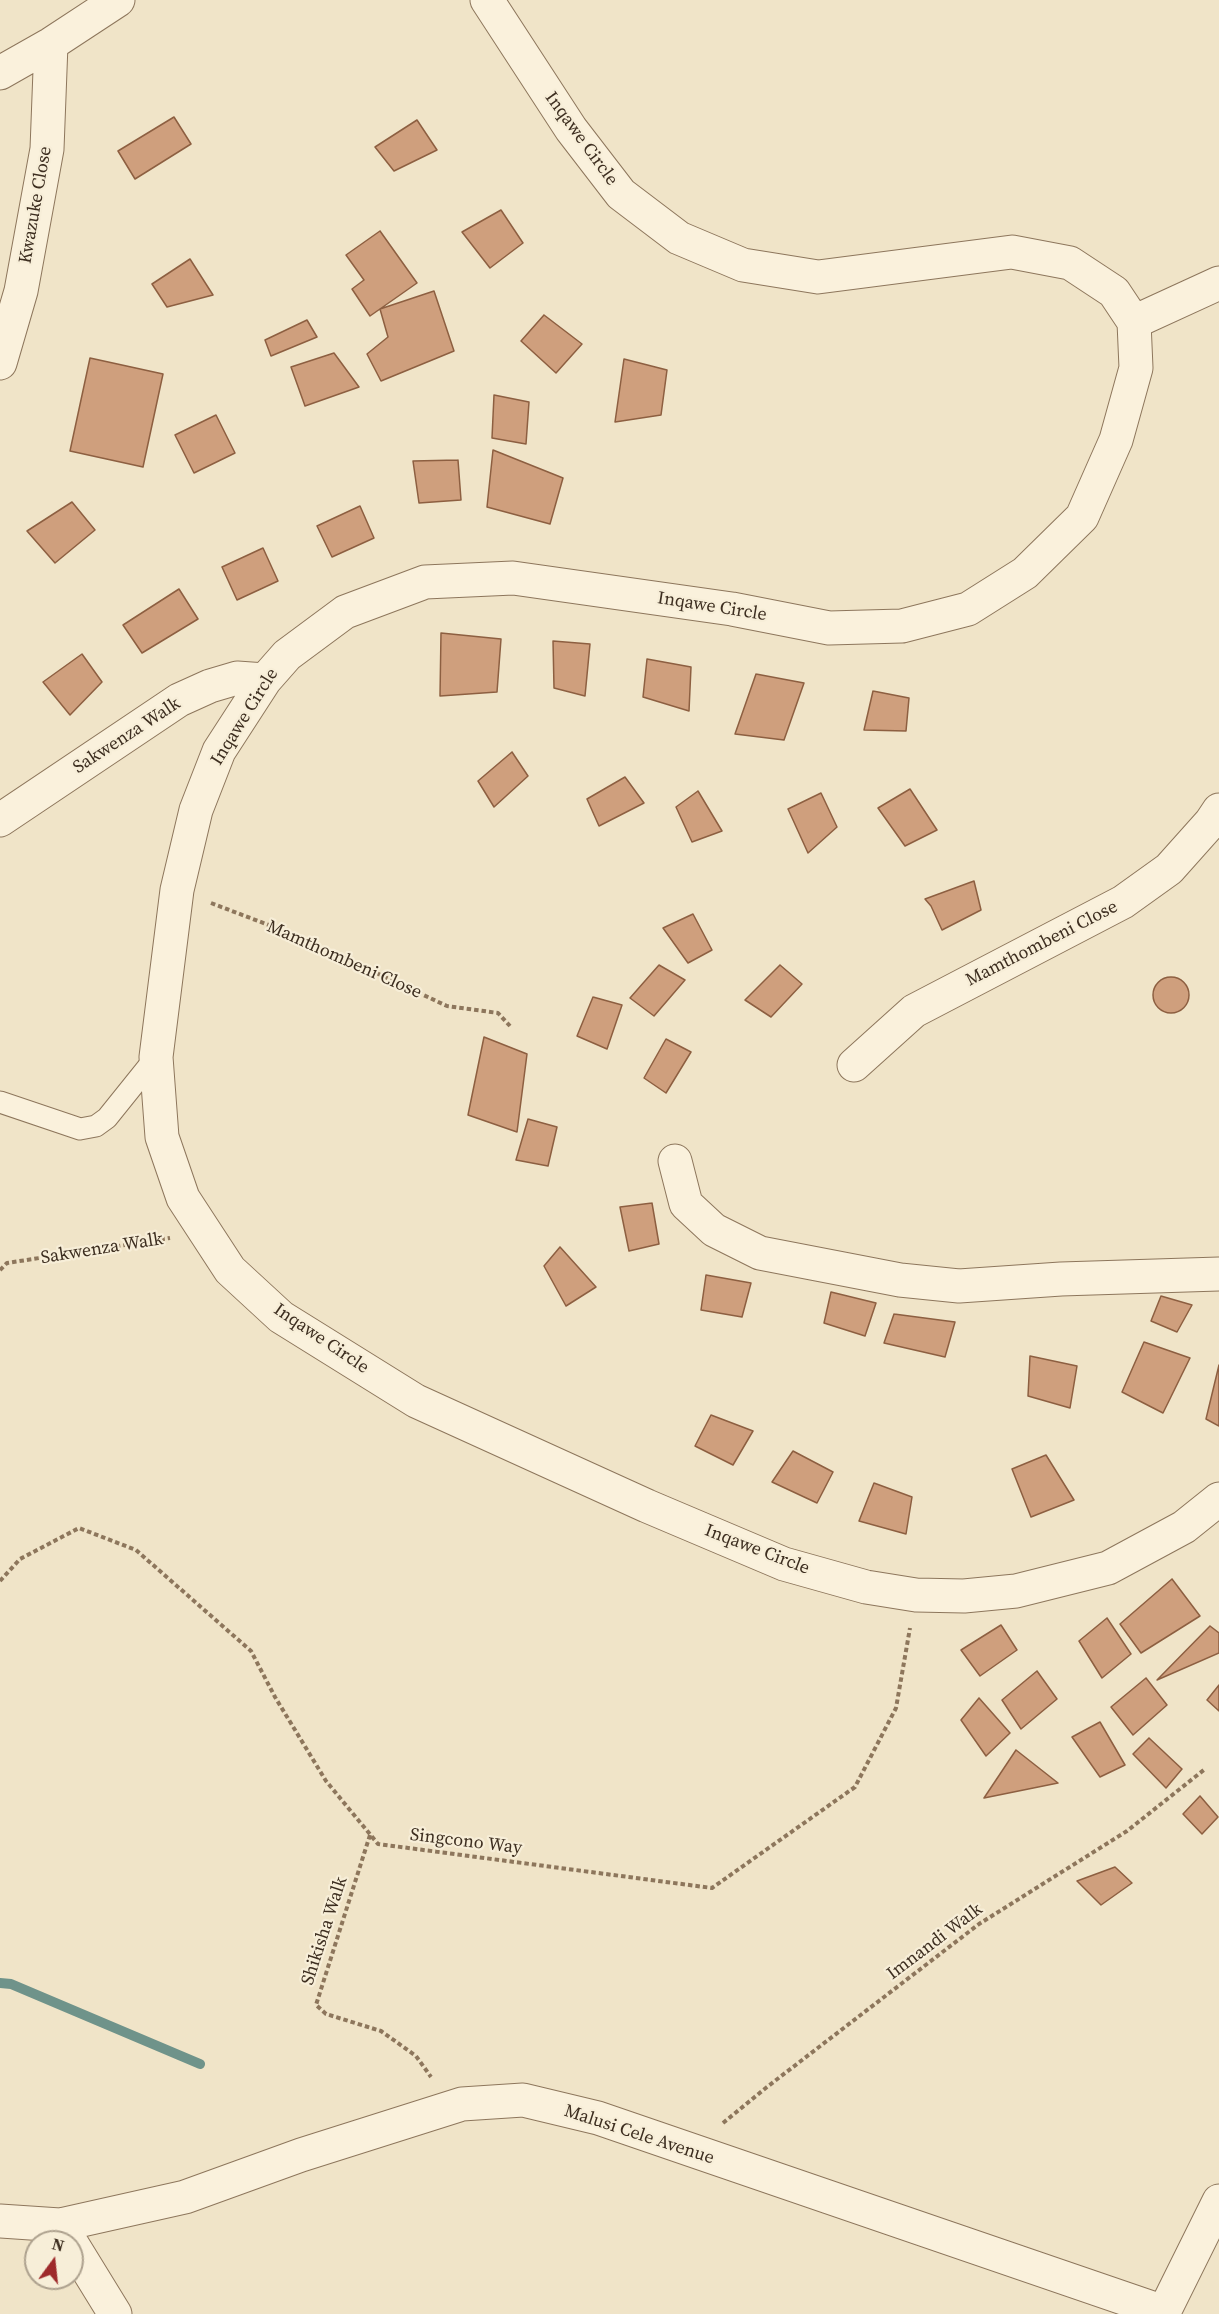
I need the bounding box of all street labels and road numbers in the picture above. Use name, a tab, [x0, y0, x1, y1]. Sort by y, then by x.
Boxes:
street label: Inqawe Circle	[540, 88, 622, 190]
street label: Kwazuke Close	[15, 145, 57, 265]
street label: Inqawe Circle	[656, 588, 768, 626]
street label: Inqawe Circle	[207, 665, 283, 769]
street label: Sakwenza Walk	[69, 693, 185, 779]
street label: Mamthombeni Close	[962, 896, 1122, 992]
street label: Mamthombeni Close	[263, 916, 425, 1004]
street label: Sakwenza Walk	[39, 1229, 165, 1269]
street label: Inqawe Circle	[269, 1299, 373, 1379]
street label: Inqawe Circle	[702, 1520, 812, 1580]
street label: Singcono Way	[409, 1824, 523, 1860]
street label: Shikisha Walk	[297, 1874, 353, 1988]
street label: Imnandi Walk	[883, 1899, 987, 1985]
street label: Malusi Cele Avenue	[561, 2101, 717, 2169]

